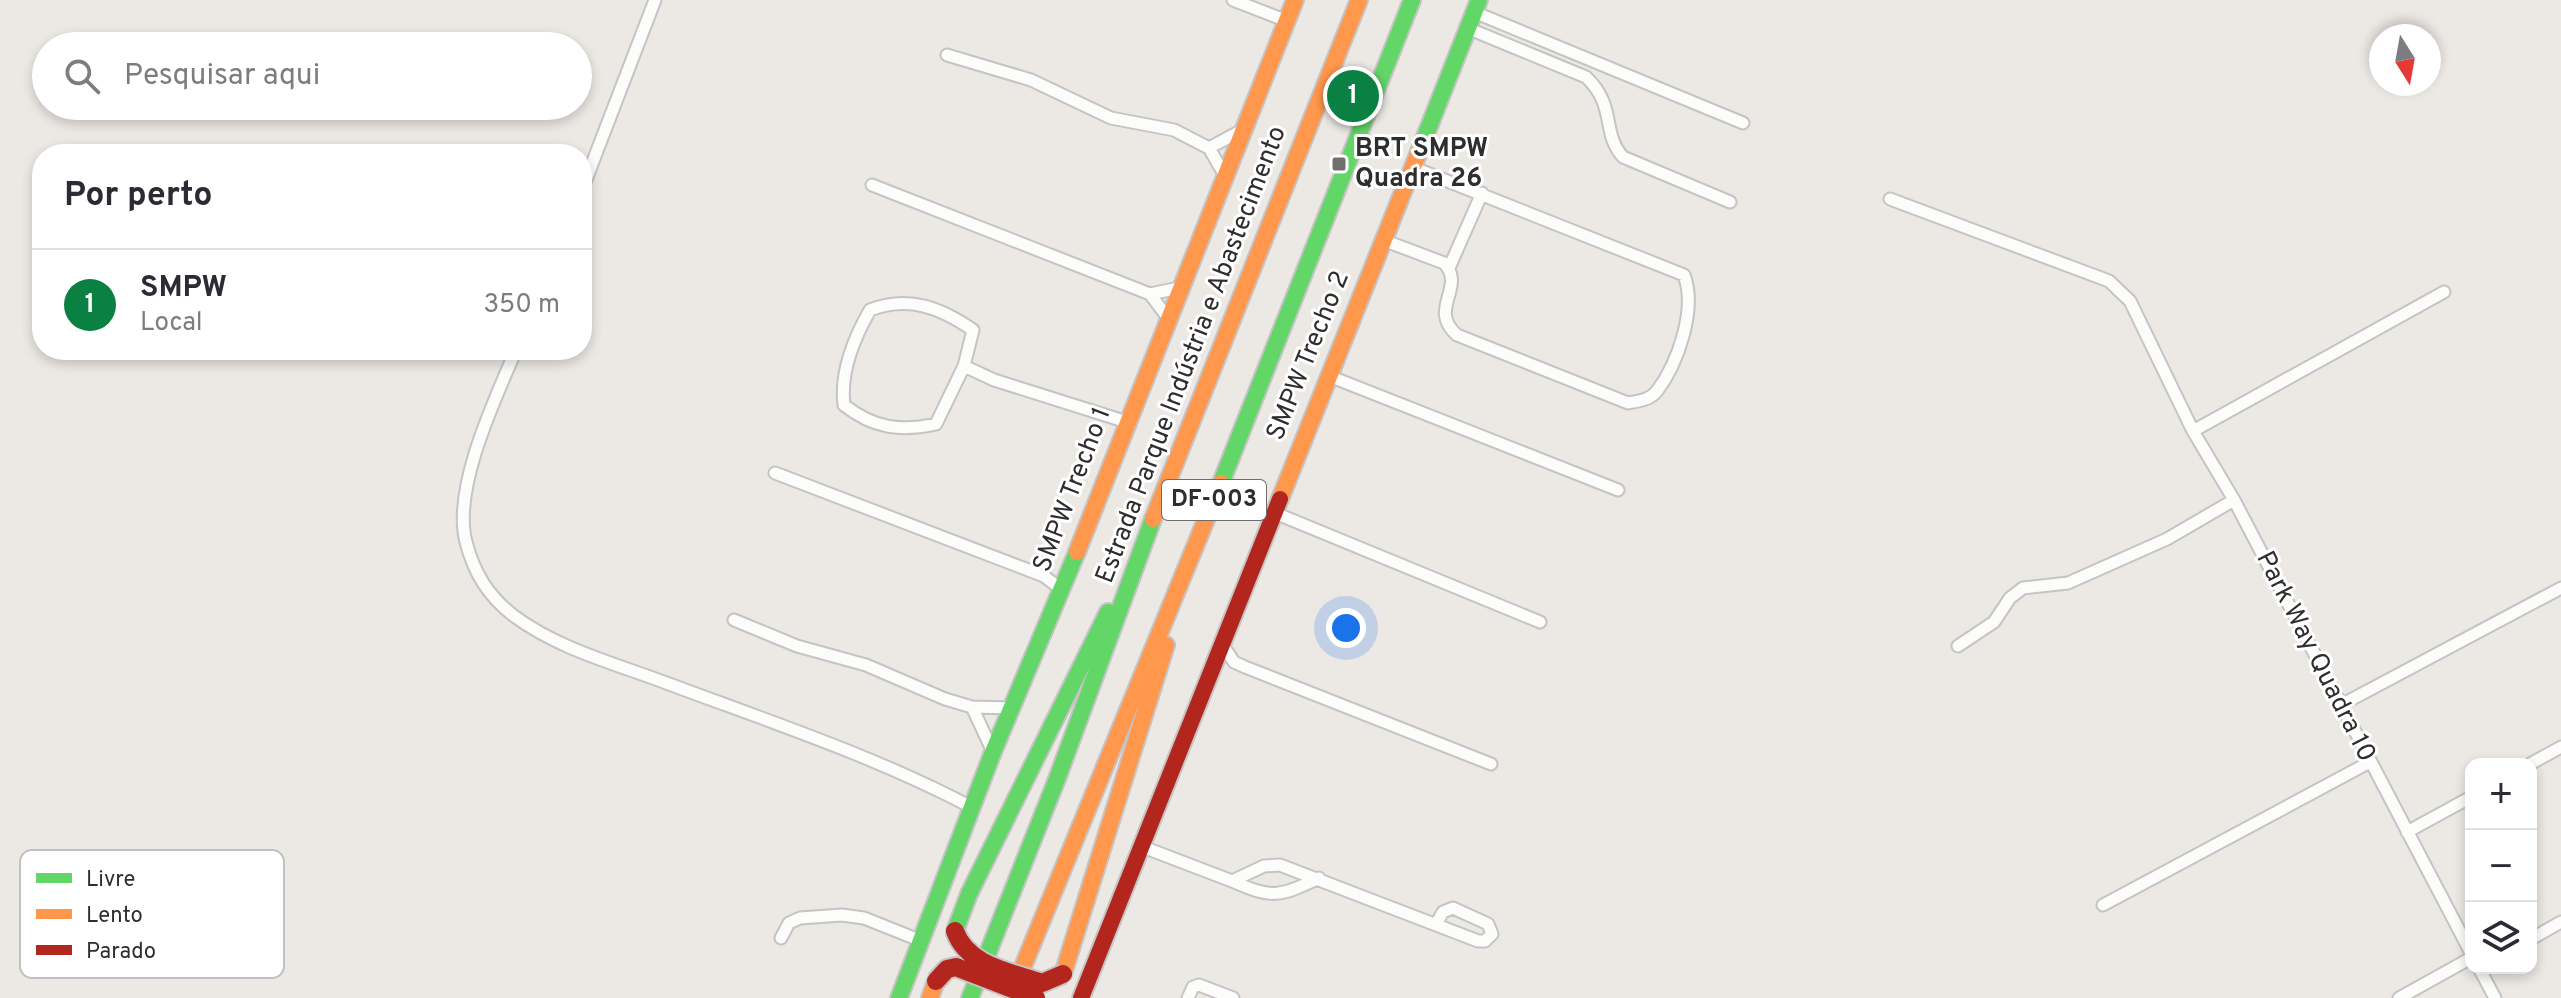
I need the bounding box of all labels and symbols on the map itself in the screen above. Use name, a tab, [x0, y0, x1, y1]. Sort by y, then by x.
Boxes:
north arrow	[2369, 24, 2441, 96]
pin: 1	[1327, 66, 1379, 126]
street label: Estrada Parque Indústria e Abastecimento	[1089, 122, 1295, 588]
place label: BRT SMPW Quadra 26	[1355, 133, 1488, 196]
marker: BRT SMPW Quadra 26	[1330, 155, 1348, 173]
street label: SMPW Trecho 2	[1260, 266, 1358, 446]
street label: SMPW Trecho 1	[1026, 403, 1120, 577]
road number: DF-003	[1162, 480, 1266, 520]
street label: Park Way Quadra 10	[2248, 546, 2382, 768]
your location	[1326, 608, 1366, 648]
legend	[20, 850, 284, 978]
text: Livre	[86, 867, 135, 894]
text: Lento	[86, 903, 143, 930]
text: Parado	[86, 939, 156, 966]

